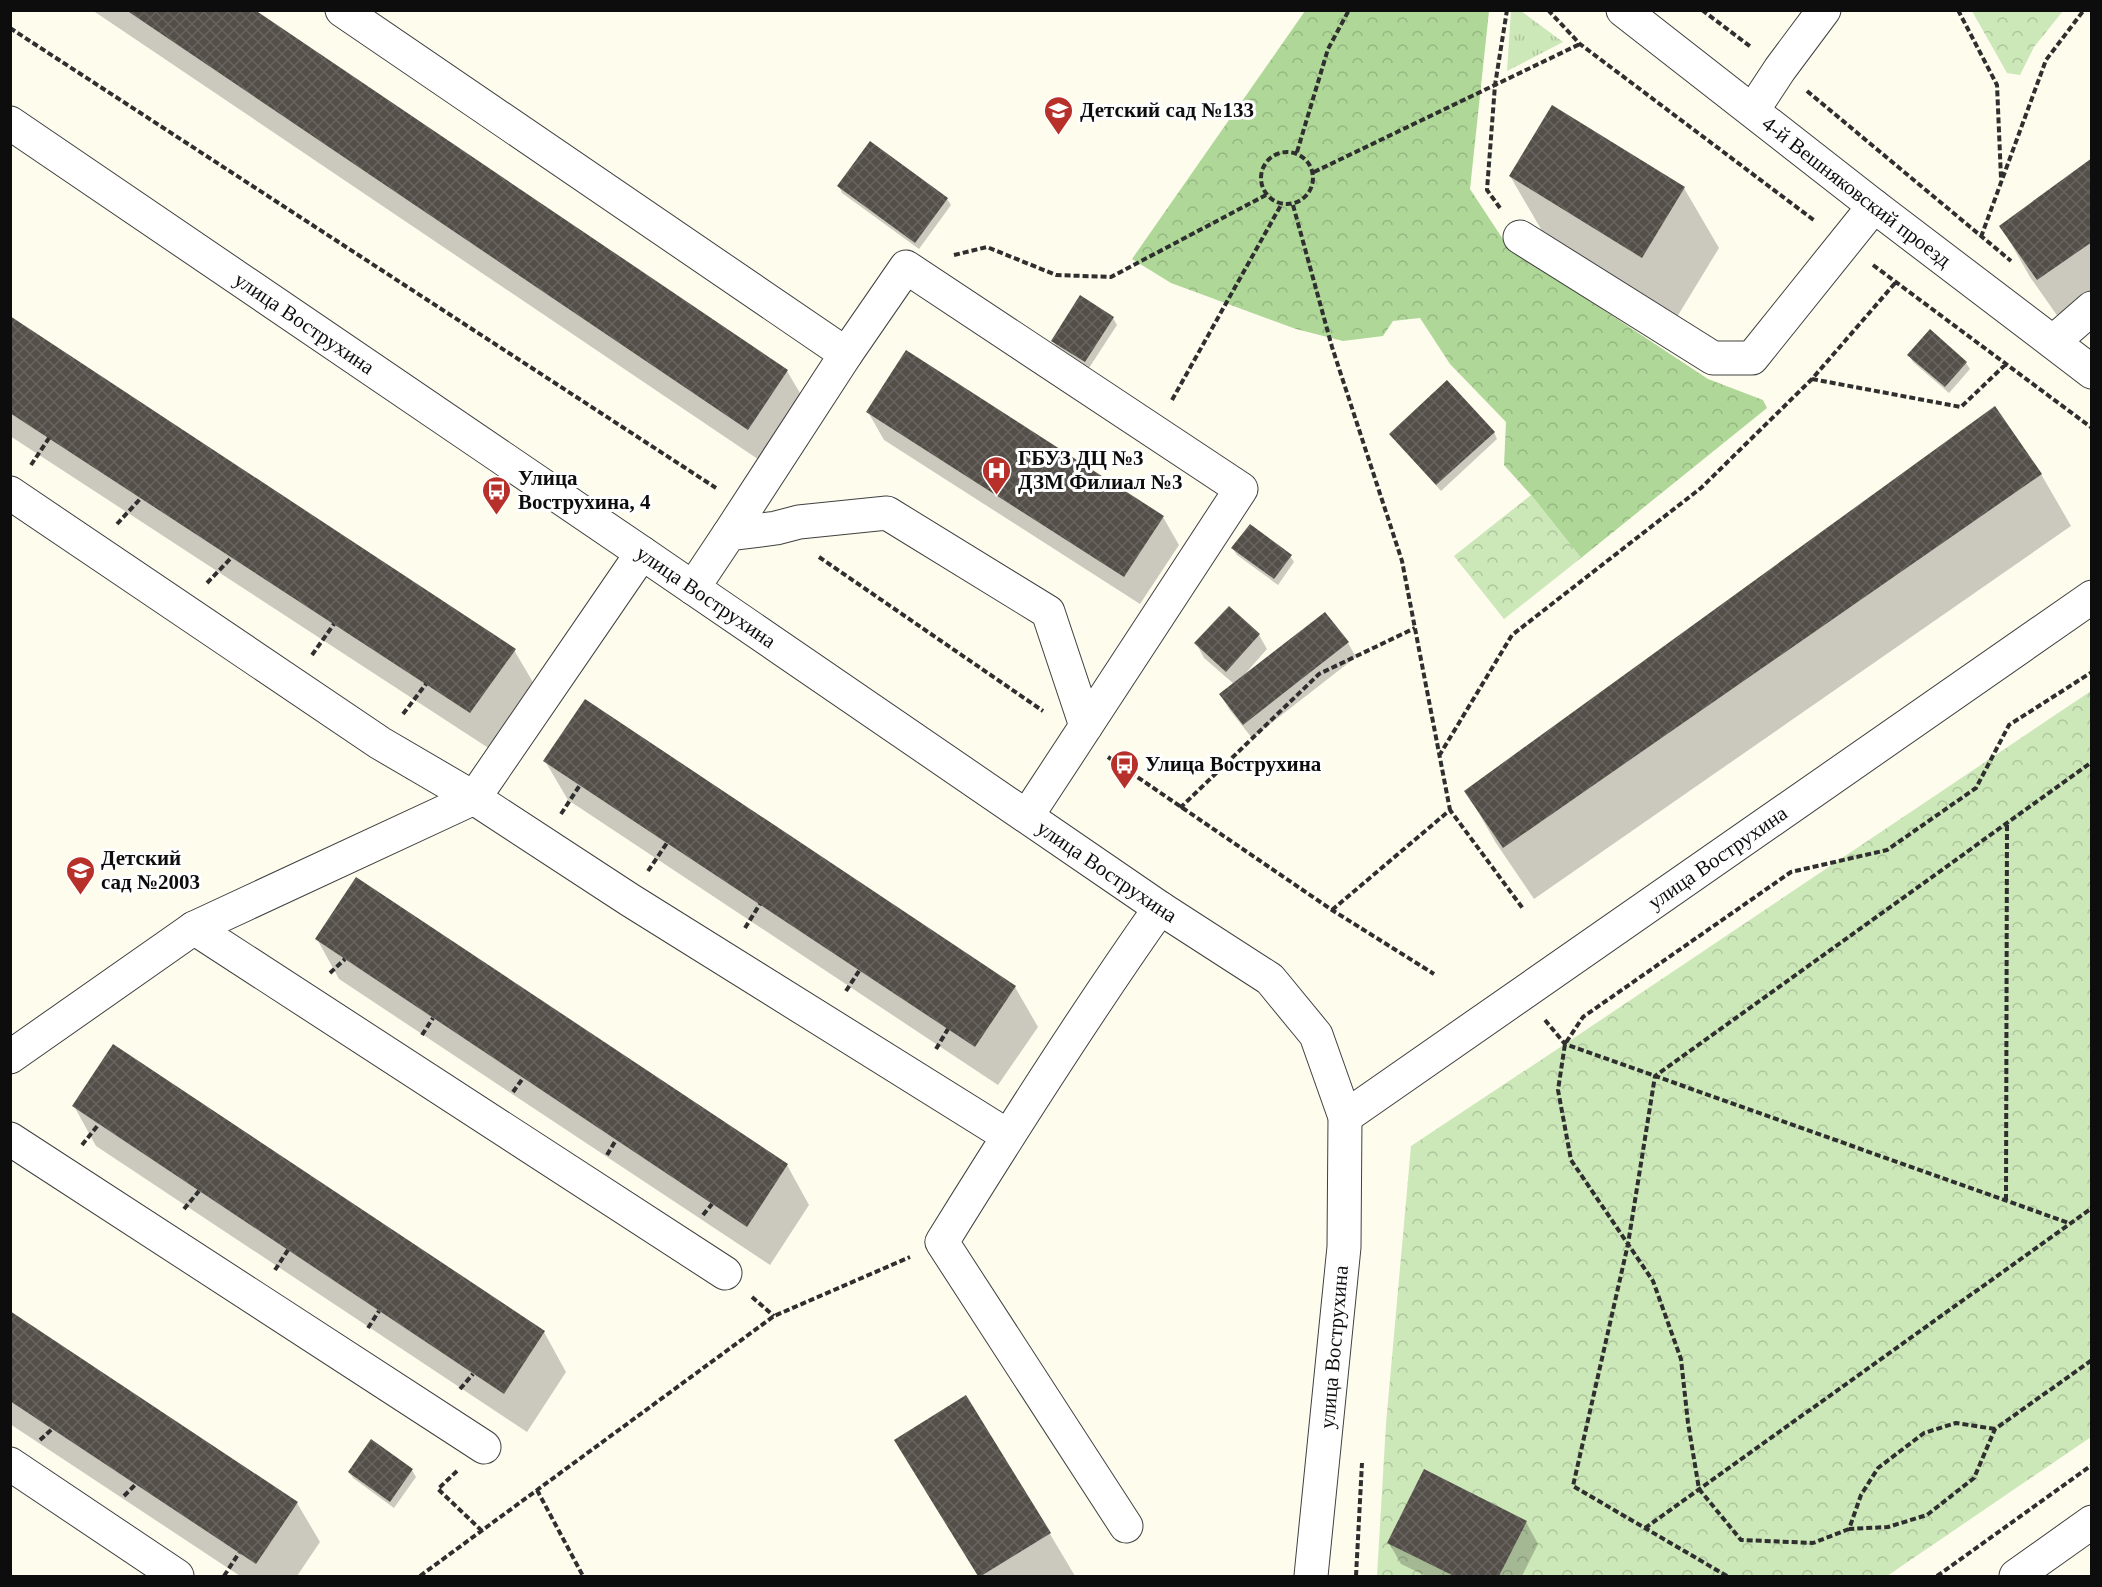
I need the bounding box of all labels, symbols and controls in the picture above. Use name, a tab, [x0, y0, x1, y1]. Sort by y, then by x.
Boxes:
school or university icon: Детский сад №133	[1043, 94, 1075, 136]
place label: Детский сад №133	[1080, 98, 1254, 122]
street label: 4-й Вешняковский проезд	[1758, 111, 1956, 272]
street label: улица Вострухина	[230, 267, 379, 380]
place label: ГБУЗ ДЦ №3 ДЗМ Филиал №3	[1018, 446, 1182, 494]
hospital icon: ГБУЗ ДЦ №3 ДЗМ Филиал №3	[981, 454, 1013, 496]
place label: Улица Вострухина, 4	[518, 466, 651, 514]
bus stop icon: Улица Вострухина, 4	[481, 474, 513, 516]
street label: улица Вострухина	[632, 541, 781, 654]
bus stop icon: Улица Вострухина	[1108, 748, 1140, 790]
place label: Улица Вострухина	[1145, 752, 1322, 776]
street label: улица Вострухина	[1643, 801, 1792, 914]
street label: улица Вострухина	[1032, 815, 1182, 928]
place label: Детский сад №2003	[101, 846, 200, 894]
school or university icon: Детский сад №2003	[64, 854, 96, 896]
street label: улица Вострухина	[1315, 1264, 1353, 1430]

